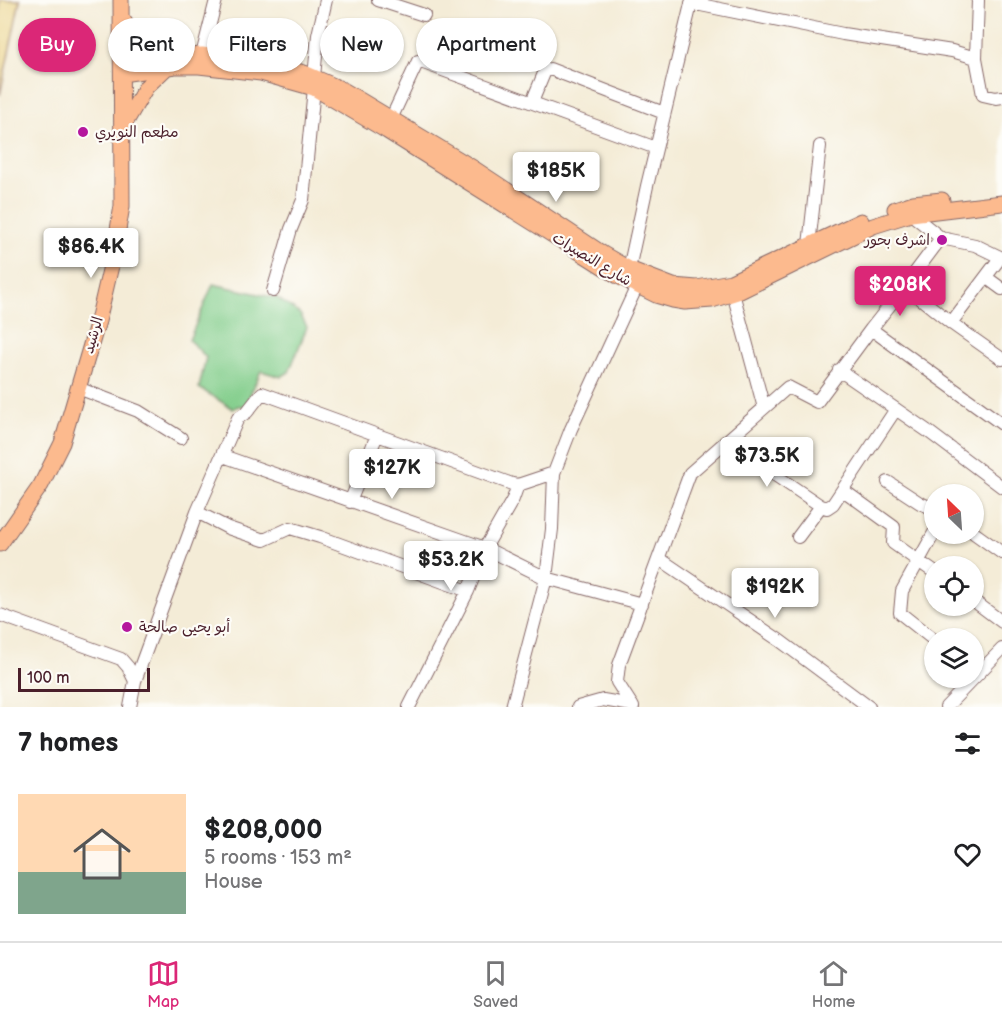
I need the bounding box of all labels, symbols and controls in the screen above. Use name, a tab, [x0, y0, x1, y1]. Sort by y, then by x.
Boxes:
chip: Buy	[18, 18, 96, 72]
chip: Rent	[108, 18, 195, 72]
chip: Filters	[207, 18, 308, 72]
chip: New	[320, 18, 404, 72]
chip: Apartment	[416, 18, 557, 72]
place label: مطعم النويري	[95, 123, 179, 144]
marker: مطعم النويري	[76, 125, 90, 139]
pin: $185K	[514, 152, 598, 203]
text: $185K	[527, 159, 585, 183]
pin: $86.4K	[42, 228, 140, 279]
street label: شارع النصيرات	[549, 228, 635, 291]
place label: اشرف بحور	[863, 231, 930, 250]
marker: اشرف بحور	[935, 233, 949, 247]
text: $86.4K	[57, 235, 125, 259]
pin: $208K	[858, 266, 942, 317]
text: $208K	[869, 273, 931, 297]
street label: الرشيد	[79, 314, 108, 356]
pin: $73.5K	[718, 437, 816, 488]
text: $73.5K	[734, 444, 800, 468]
pin: $127K	[350, 449, 434, 500]
text: $127K	[363, 456, 421, 480]
north arrow	[924, 484, 984, 544]
map controls	[924, 484, 984, 688]
pin: $53.2K	[402, 541, 500, 592]
text: $53.2K	[418, 548, 484, 572]
button: locate	[924, 556, 984, 616]
pin: $192K	[733, 568, 817, 619]
text: $192K	[746, 575, 804, 599]
place label: أبو يحيى صالحة	[139, 618, 230, 637]
marker: أبو يحيى صالحة	[120, 620, 134, 634]
button: layers	[924, 628, 984, 688]
scale bar	[18, 665, 150, 692]
text: 100 m	[27, 669, 70, 688]
icon: filters	[951, 727, 984, 760]
text: 7 homes	[18, 728, 118, 759]
text: $208,000	[204, 815, 322, 846]
icon: home	[66, 818, 138, 890]
icon: heart	[951, 838, 984, 871]
text: 5 rooms · 153 m²	[204, 846, 352, 870]
text: House	[204, 870, 263, 894]
tab: Map	[147, 957, 180, 1012]
tab: Saved	[473, 957, 518, 1012]
tab: Home	[812, 957, 855, 1012]

